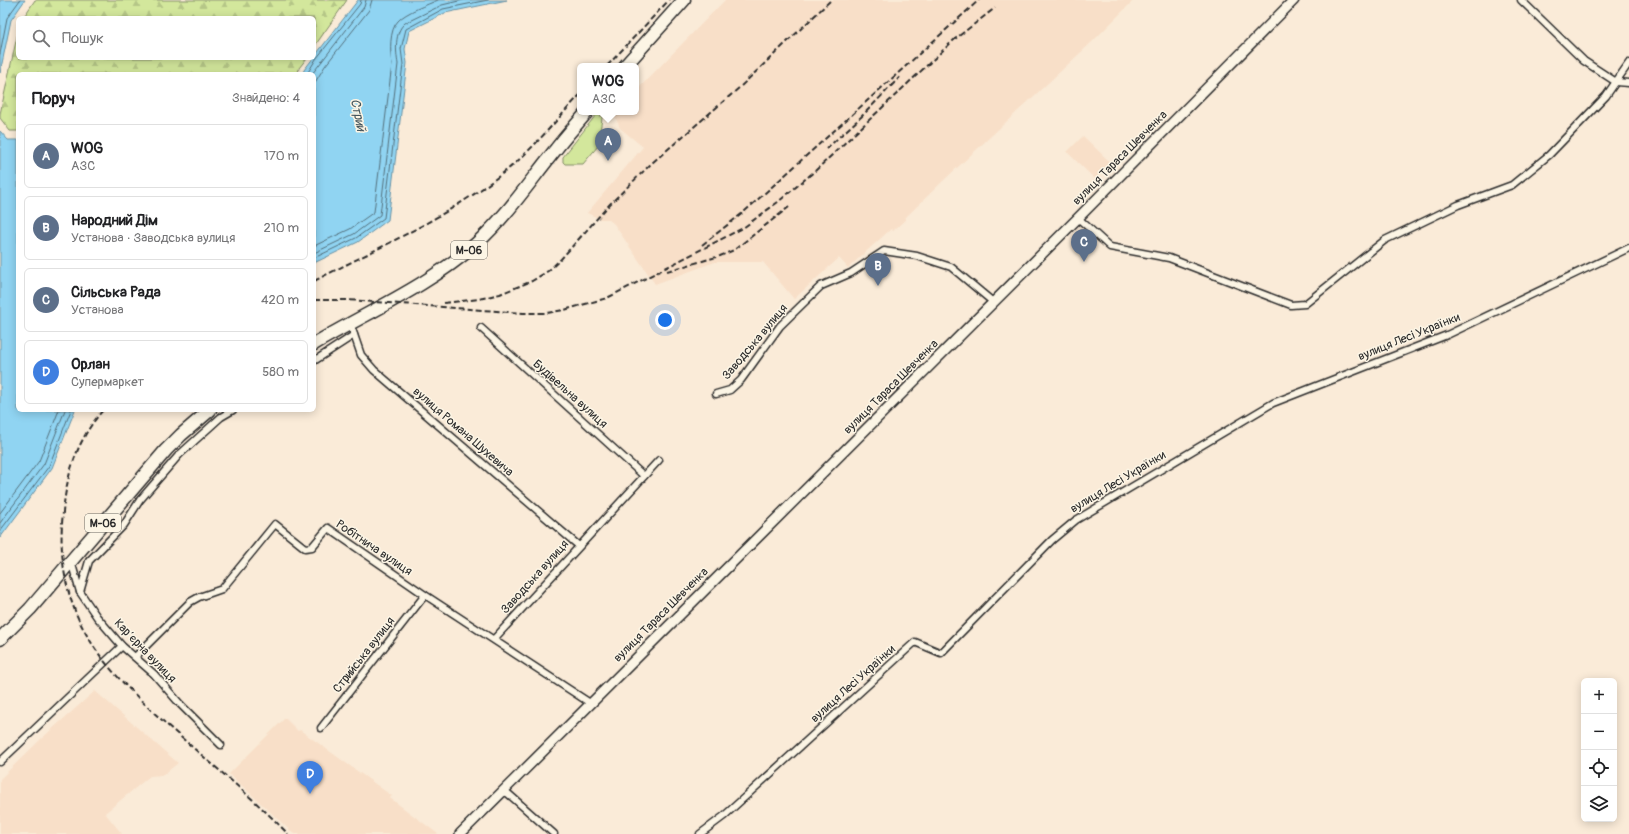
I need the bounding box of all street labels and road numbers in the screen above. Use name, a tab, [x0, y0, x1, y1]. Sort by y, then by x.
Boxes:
street label: вулиця Тараса Шевченка	[1070, 107, 1171, 208]
road number: М-06	[451, 241, 487, 259]
street label: Заводська вулиця	[719, 301, 791, 383]
street label: вулиця Лесі Українки	[1356, 309, 1463, 364]
street label: вулиця Тараса Шевченка	[841, 336, 942, 437]
street label: Будівельна вулиця	[530, 357, 611, 432]
street label: вулиця Романа Шухевича	[410, 384, 517, 480]
street label: вулиця Лесі Українки	[1068, 447, 1169, 516]
road number: М-06	[85, 514, 121, 532]
street label: Робітнича вулиця	[333, 517, 415, 579]
street label: Заводська вулиця	[498, 537, 572, 617]
street label: вулиця Тараса Шевченка	[611, 564, 712, 665]
street label: Стрийська вулиця	[330, 614, 398, 696]
street label: Карʼєрна вулиця	[111, 616, 179, 686]
street label: вулиця Лесі Українки	[808, 642, 899, 726]

